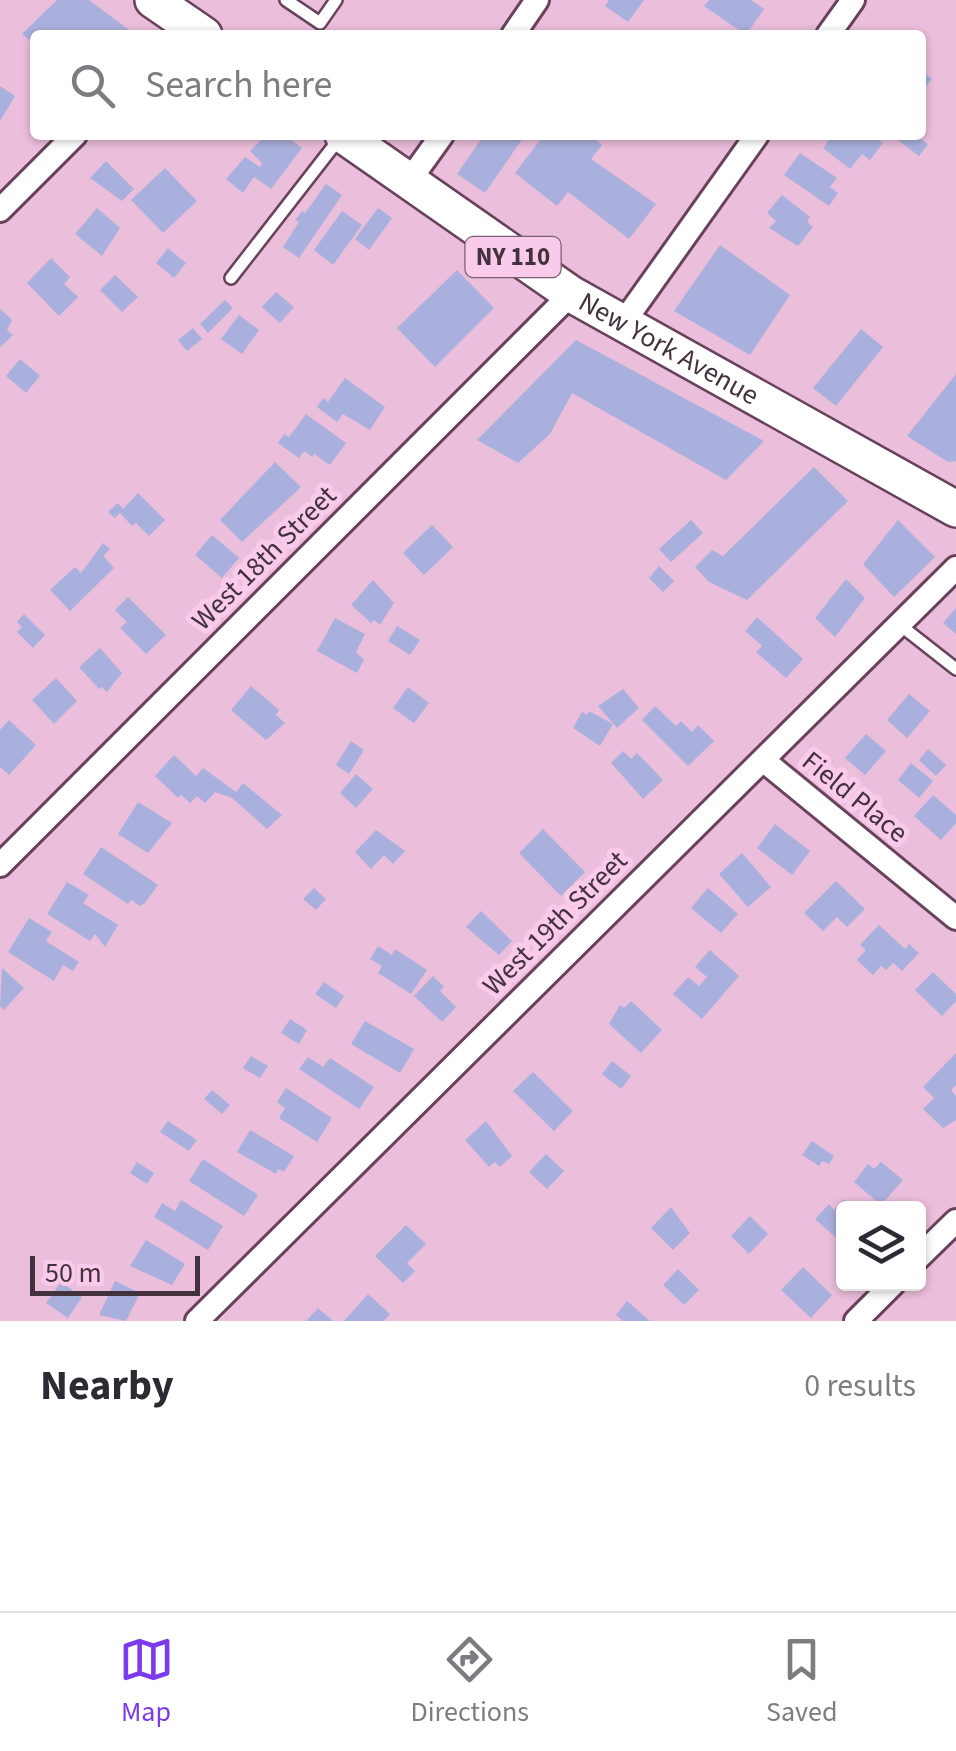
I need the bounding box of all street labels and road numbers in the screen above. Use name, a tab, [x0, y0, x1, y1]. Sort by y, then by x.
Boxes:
road number: NY 110	[466, 237, 560, 277]
street label: New York Avenue	[571, 282, 766, 415]
street label: West 18th Street	[183, 476, 346, 639]
street label: Field Place	[793, 742, 917, 852]
street label: West 19th Street	[474, 841, 637, 1004]

